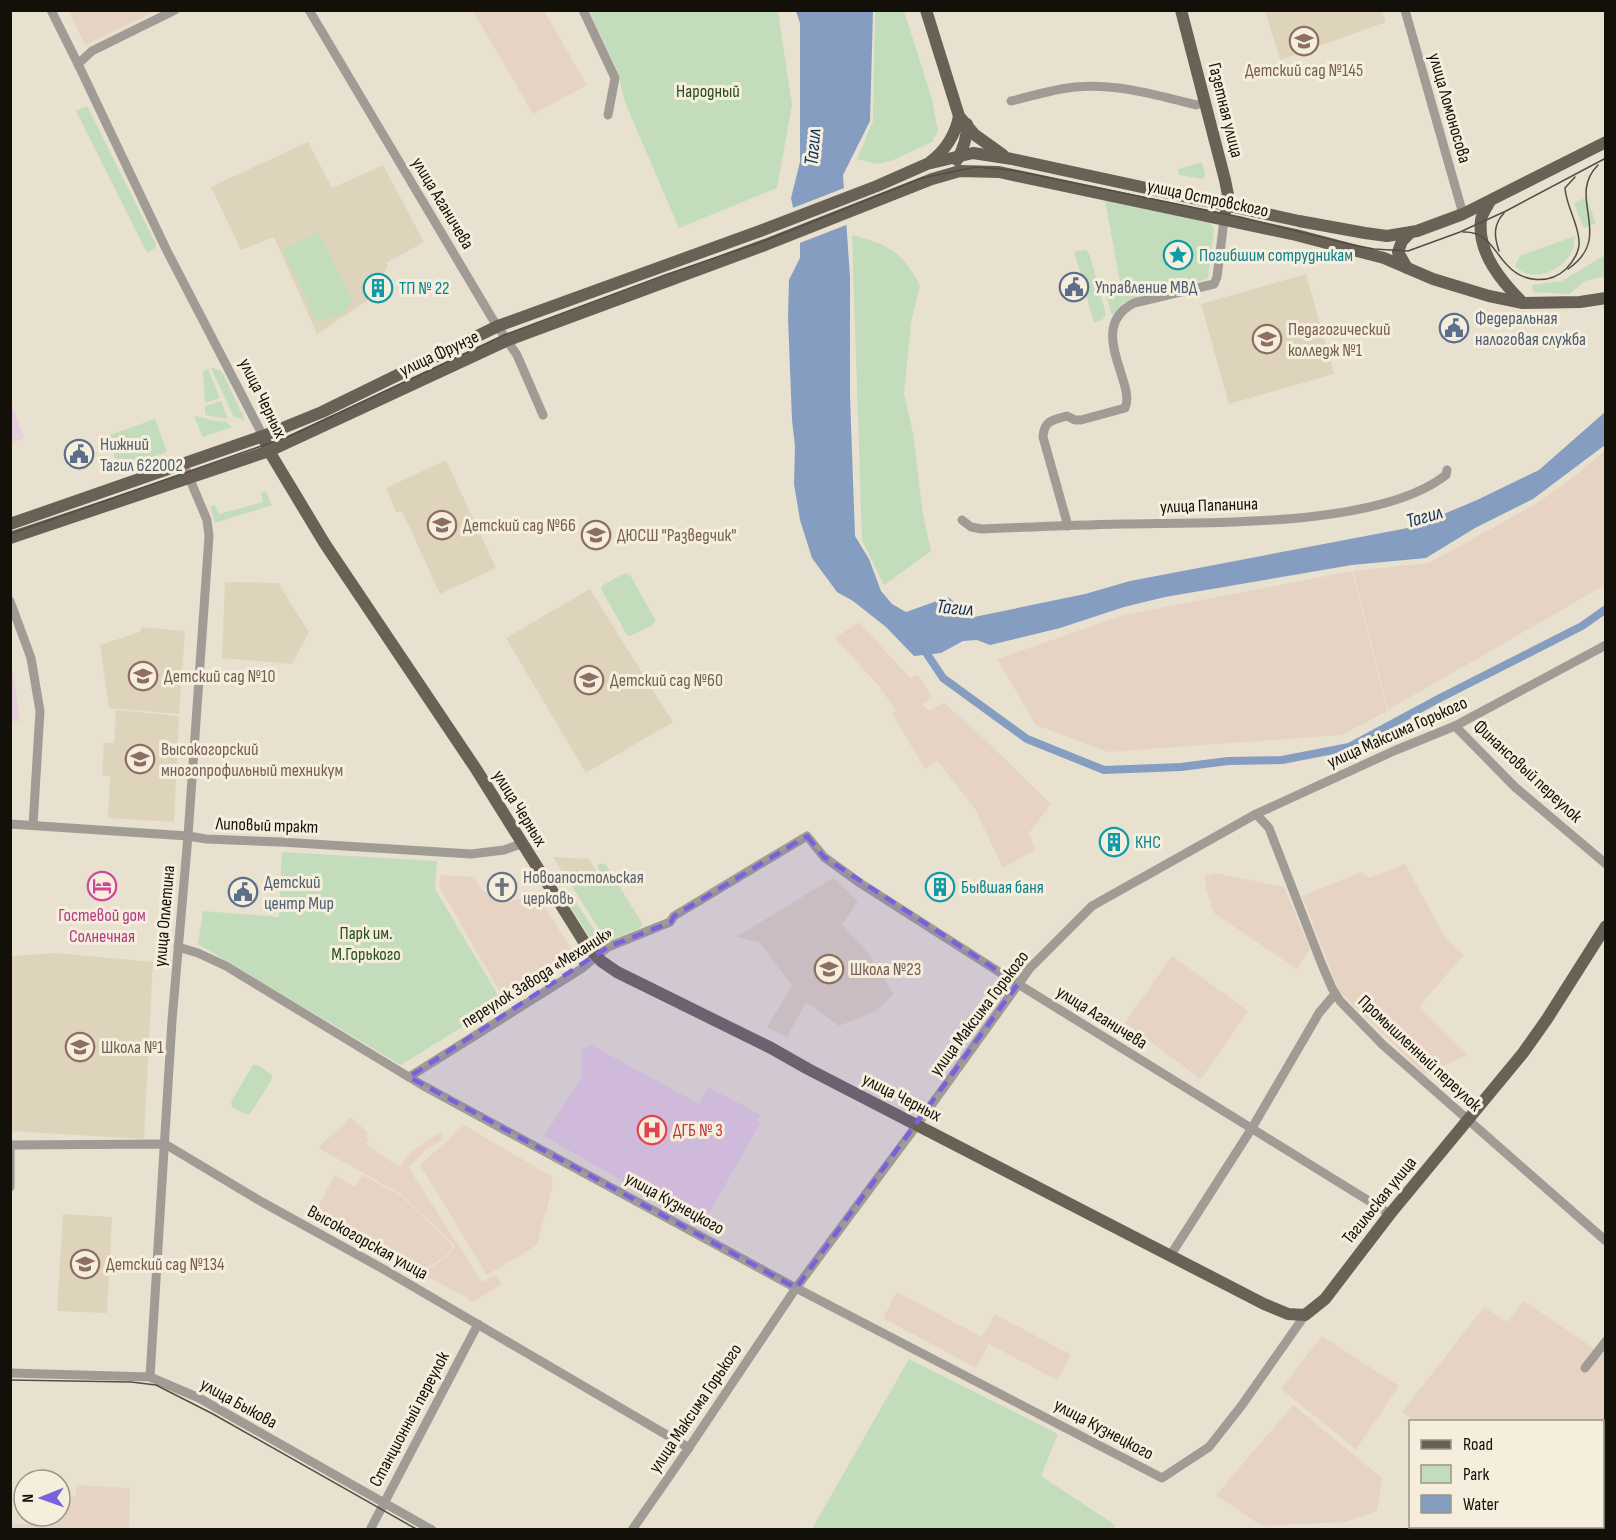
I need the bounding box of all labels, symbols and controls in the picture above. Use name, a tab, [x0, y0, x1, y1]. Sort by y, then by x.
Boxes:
school or university icon: Детский сад №145	[1288, 25, 1320, 57]
street label: улица Ломоносова	[1424, 51, 1475, 166]
street label: Газетная улица	[1204, 60, 1247, 160]
place label: Детский сад №145	[1245, 60, 1363, 81]
park label: Народный	[676, 81, 740, 102]
water label: Тагил	[799, 127, 827, 167]
street label: улица Аганичева	[407, 153, 478, 253]
street label: улица Островского	[1145, 175, 1270, 222]
place icon: Погибшим сотрудникам	[1162, 239, 1194, 271]
place label: Погибшим сотрудникам	[1199, 245, 1353, 266]
public building icon: Управление МВД	[1058, 271, 1090, 303]
building icon: ТП № 22	[362, 272, 394, 304]
place label: Управление МВД	[1095, 277, 1198, 298]
place label: ТП № 22	[399, 278, 450, 299]
place label: Федеральная налоговая служба	[1475, 308, 1586, 350]
public building icon: Федеральная налоговая служба	[1438, 312, 1470, 344]
place label: Педагогический колледж №1	[1288, 319, 1391, 361]
school or university icon: Педагогический колледж №1	[1251, 323, 1283, 355]
street label: улица Фрунзе	[396, 326, 482, 381]
street label: улица Черных	[234, 355, 291, 442]
place label: Нижний Тагил 622002	[100, 434, 183, 476]
public building icon: Нижний Тагил 622002	[63, 438, 95, 470]
street label: улица Папанина	[1160, 493, 1259, 518]
water label: Тагил	[1403, 500, 1445, 534]
school or university icon: Детский сад №66	[426, 509, 458, 541]
place label: Детский сад №66	[463, 515, 576, 536]
school or university icon: ДЮСШ "Разведчик"	[580, 519, 612, 551]
place label: ДЮСШ "Разведчик"	[617, 525, 737, 546]
water label: Тагил	[935, 594, 975, 622]
school or university icon: Детский сад №10	[127, 660, 159, 692]
school or university icon: Детский сад №60	[573, 664, 605, 696]
place label: Детский сад №10	[164, 666, 275, 687]
place label: Детский сад №60	[610, 670, 723, 691]
street label: улица Максима Горького	[1324, 692, 1470, 773]
street label: Финансовый переулок	[1469, 716, 1586, 827]
place label: Высокогорский многопрофильный техникум	[161, 739, 343, 781]
school or university icon: Высокогорский многопрофильный техникум	[124, 743, 156, 775]
street label: улица Черных	[488, 766, 551, 850]
street label: Липовый тракт	[214, 813, 319, 838]
building icon: КНС	[1098, 826, 1130, 858]
place label: КНС	[1135, 832, 1161, 853]
street label: улица Оплетина	[150, 864, 179, 968]
place label: Новоапостольская церковь	[523, 867, 644, 909]
hotel icon: Гостевой дом Солнечная	[86, 870, 118, 902]
church icon: Новоапостольская церковь	[486, 871, 518, 903]
building icon: Бывшая баня	[924, 871, 956, 903]
place label: Детский центр Мир	[264, 872, 334, 914]
public building icon: Детский центр Мир	[227, 876, 259, 908]
place label: Бывшая баня	[961, 877, 1044, 898]
place label: Гостевой дом Солнечная	[58, 905, 146, 947]
street label: переулок Завода «Механик»	[458, 922, 617, 1033]
park label: Парк им. М.Горького	[331, 923, 401, 965]
street label: улица Максима Горького	[926, 947, 1033, 1080]
school or university icon: Школа №23	[813, 953, 845, 985]
place label: Школа №23	[850, 959, 921, 980]
street label: улица Аганичева	[1052, 981, 1151, 1054]
street label: Промышленный переулок	[1354, 991, 1486, 1116]
school or university icon: Школа №1	[64, 1031, 96, 1063]
place label: Школа №1	[101, 1037, 164, 1058]
street label: улица Черных	[859, 1069, 945, 1126]
hospital icon: ДГБ № 3	[636, 1114, 668, 1146]
place label: ДГБ № 3	[673, 1120, 723, 1141]
street label: Тагильская улица	[1338, 1152, 1421, 1248]
street label: улица Кузнецкого	[622, 1168, 728, 1239]
street label: Высокогорская улица	[304, 1201, 432, 1284]
school or university icon: Детский сад №134	[69, 1248, 101, 1280]
place label: Детский сад №134	[106, 1254, 225, 1275]
street label: улица Максима Горького	[644, 1340, 746, 1477]
street label: Станционный переулок	[365, 1348, 454, 1490]
street label: улица Быкова	[197, 1374, 281, 1433]
street label: улица Кузнецкого	[1050, 1394, 1157, 1464]
legend	[1409, 1420, 1604, 1528]
text: Road	[1463, 1434, 1493, 1455]
text: Park	[1463, 1464, 1489, 1485]
north arrow	[12, 1468, 72, 1528]
text: N	[19, 1494, 38, 1503]
text: Water	[1463, 1494, 1499, 1515]

